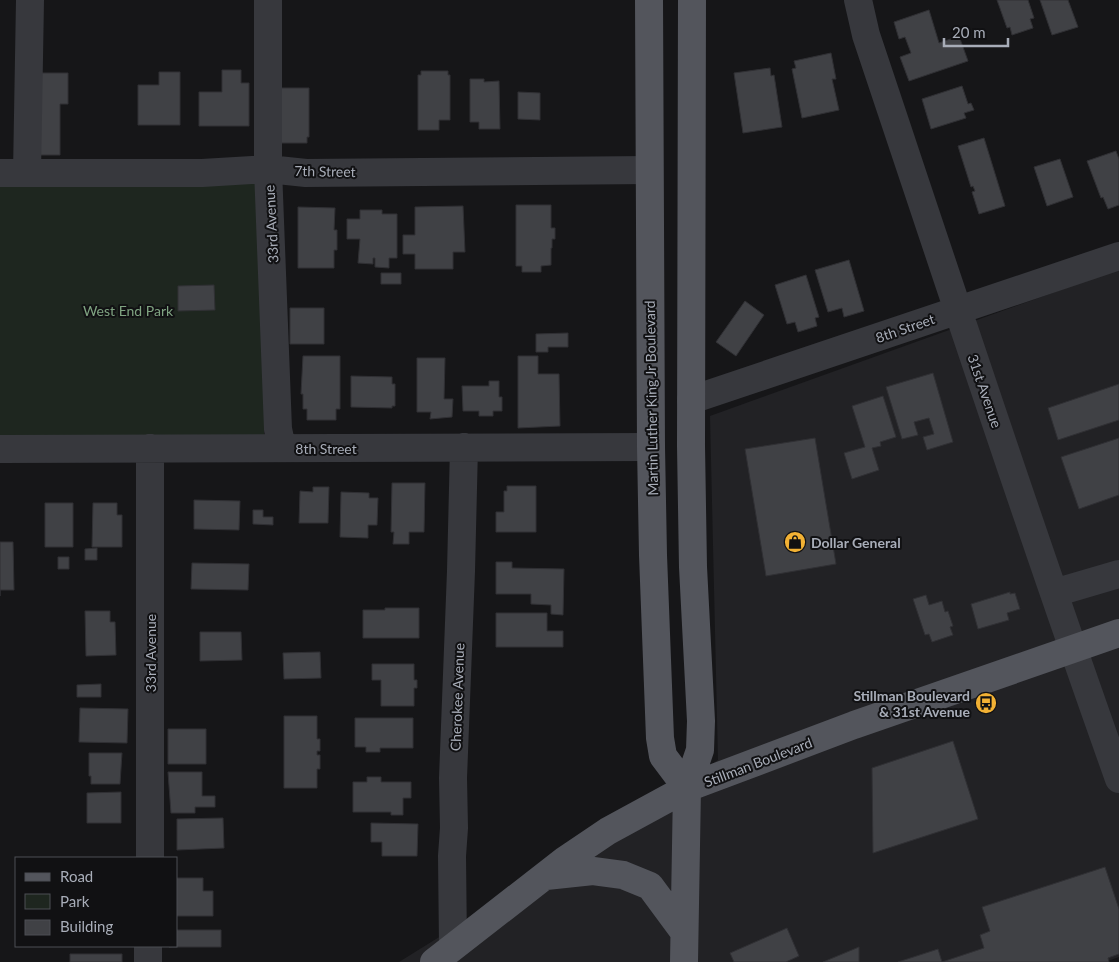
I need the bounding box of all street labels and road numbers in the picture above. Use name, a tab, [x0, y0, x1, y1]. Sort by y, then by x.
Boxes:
street label: 7th Street	[294, 162, 356, 180]
street label: 33rd Avenue	[260, 184, 282, 264]
street label: Martin Luther King Jr Boulevard	[641, 300, 661, 496]
street label: 8th Street	[873, 310, 937, 346]
street label: 31st Avenue	[964, 352, 1006, 430]
street label: 8th Street	[295, 440, 357, 457]
street label: 33rd Avenue	[142, 614, 159, 692]
street label: Cherokee Avenue	[447, 643, 467, 751]
street label: Stillman Boulevard	[702, 734, 814, 790]

